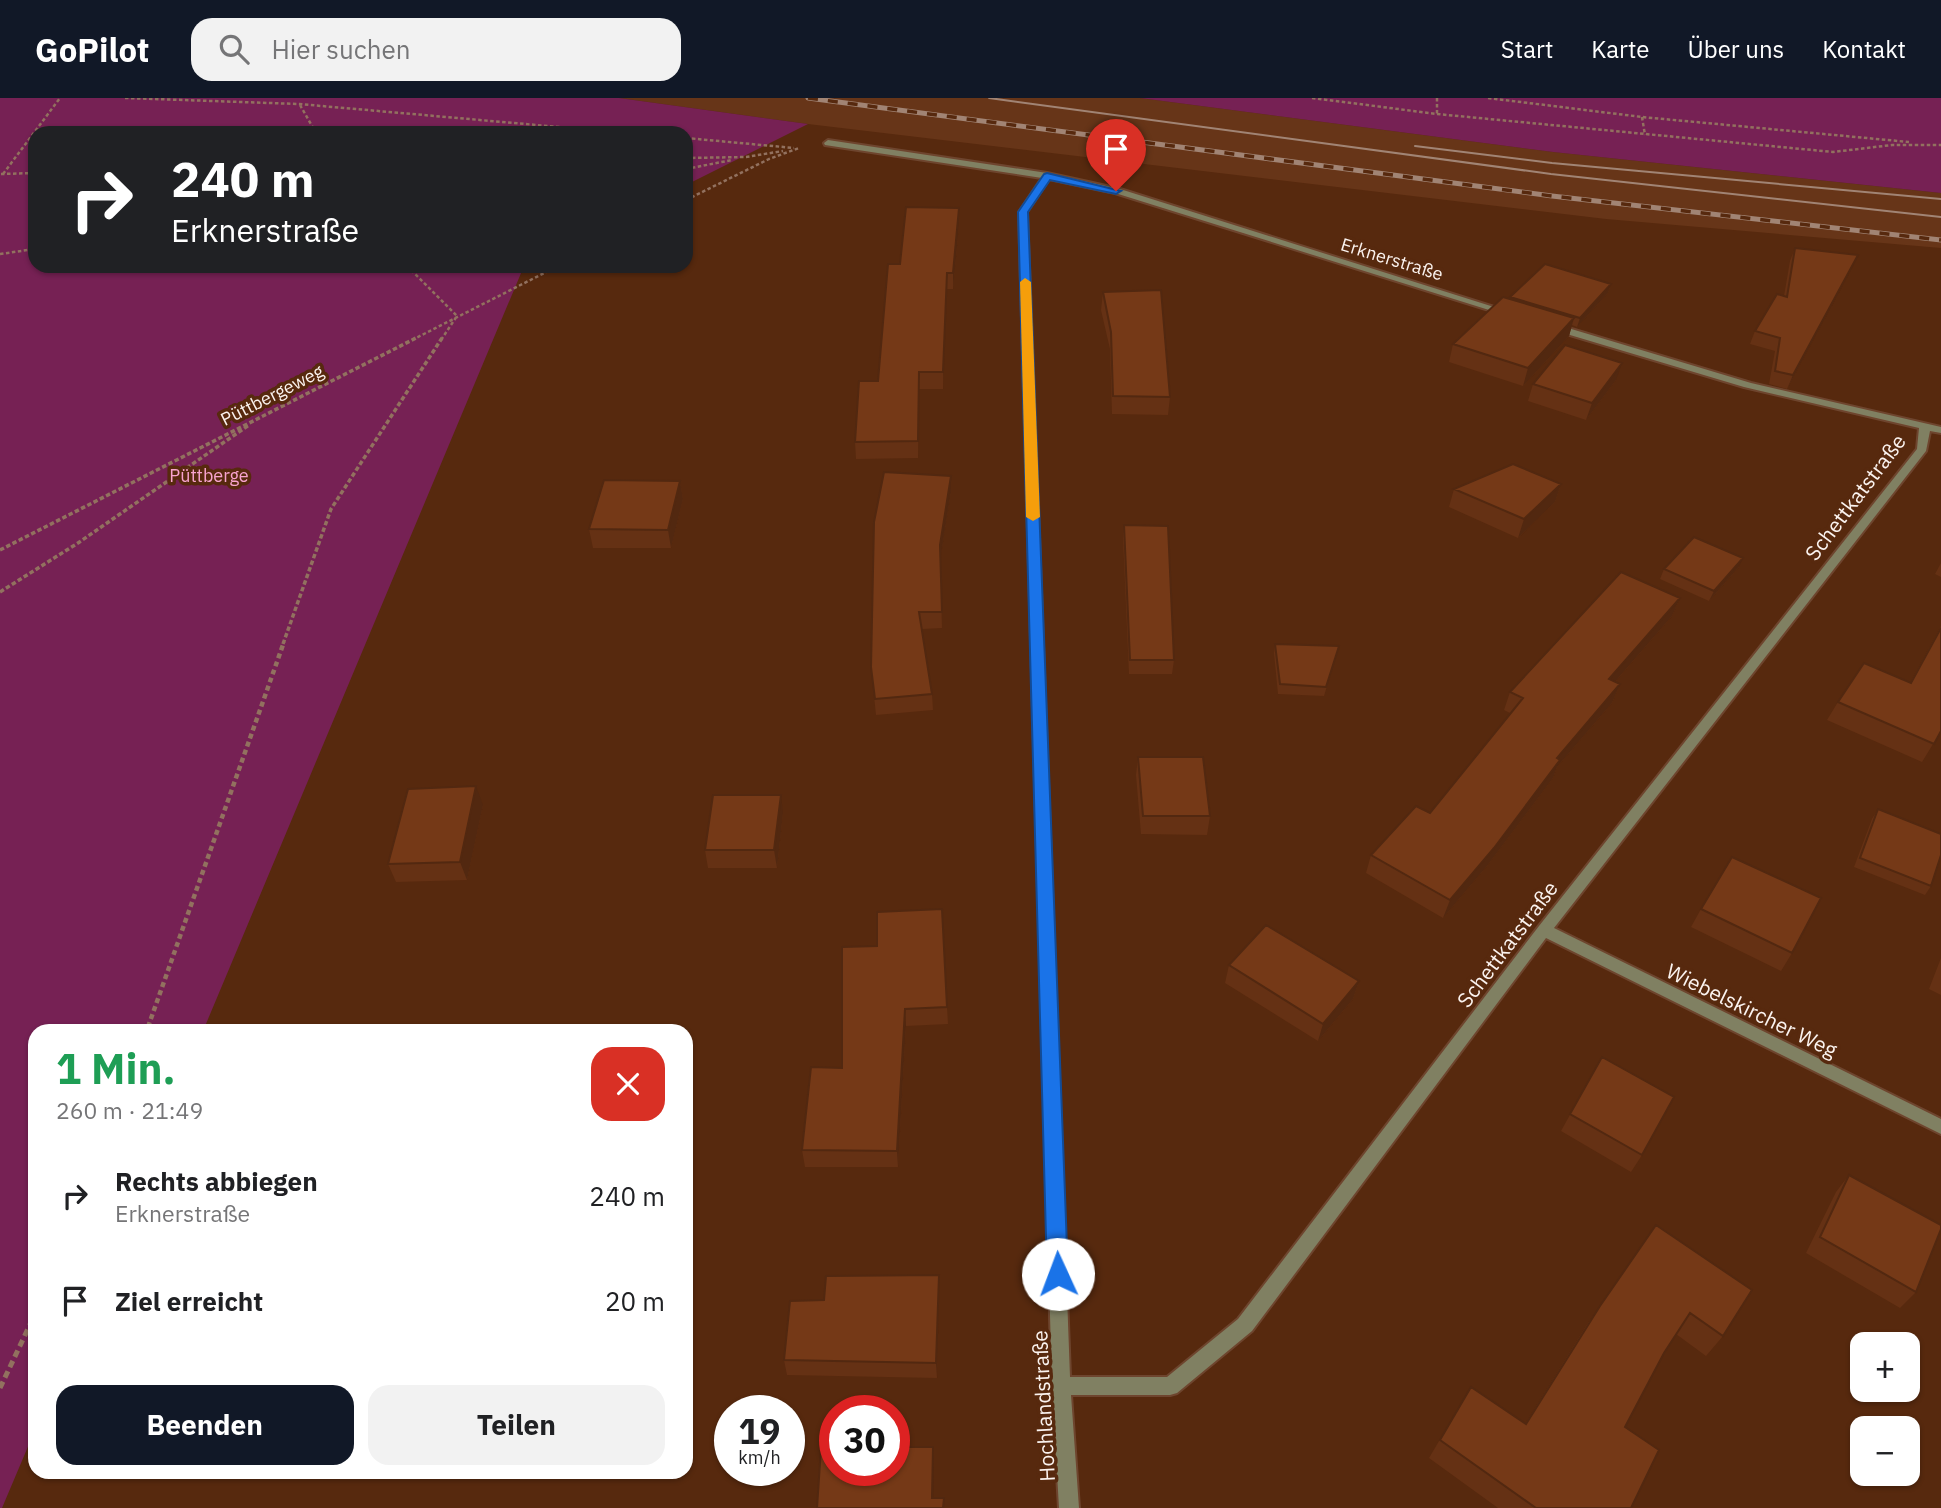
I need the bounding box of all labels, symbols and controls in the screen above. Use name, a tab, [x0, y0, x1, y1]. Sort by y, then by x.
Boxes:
search box	[191, 18, 681, 81]
text: GoPilot	[35, 28, 149, 71]
icon: search	[215, 30, 253, 68]
text: Hier suchen	[271, 32, 411, 66]
text: Start	[1501, 33, 1553, 65]
text: Karte	[1591, 33, 1649, 65]
text: Über uns	[1687, 33, 1784, 65]
text: Kontakt	[1822, 33, 1906, 65]
pin	[1086, 119, 1146, 191]
icon: arrive	[1097, 130, 1135, 168]
text: 240 m	[171, 147, 315, 210]
icon: right	[56, 154, 147, 245]
text: Erknerstraße	[171, 209, 359, 251]
street label: Erknerstraße	[1338, 233, 1446, 285]
street label: Püttbergeweg	[217, 359, 328, 431]
street label: Schettkatstraße	[1798, 428, 1912, 566]
park label: Püttberge	[169, 464, 249, 487]
street label: Schettkatstraße	[1450, 875, 1564, 1013]
street label: Wiebelskircher Weg	[1662, 956, 1842, 1064]
text: 1 Min.	[56, 1041, 176, 1096]
button: close	[591, 1047, 665, 1121]
text: 260 m · 21:49	[56, 1095, 203, 1125]
text: Rechts abbiegen	[115, 1164, 318, 1198]
icon: right	[56, 1177, 94, 1215]
text: 240 m	[589, 1179, 665, 1213]
text: Erknerstraße	[115, 1198, 250, 1228]
position arrow	[1021, 1237, 1095, 1311]
icon: arrive	[56, 1282, 94, 1320]
text: Ziel erreicht	[115, 1284, 263, 1318]
text: 20 m	[605, 1284, 665, 1318]
street label: Hochlandstraße	[1025, 1330, 1061, 1482]
map controls	[1850, 1332, 1920, 1486]
button: +	[1850, 1332, 1920, 1402]
button: Beenden	[56, 1385, 354, 1465]
button: Teilen	[368, 1385, 665, 1465]
speed limit sign: 30	[819, 1395, 910, 1486]
text: 19	[738, 1408, 781, 1454]
button: −	[1850, 1416, 1920, 1486]
text: km/h	[738, 1446, 781, 1469]

